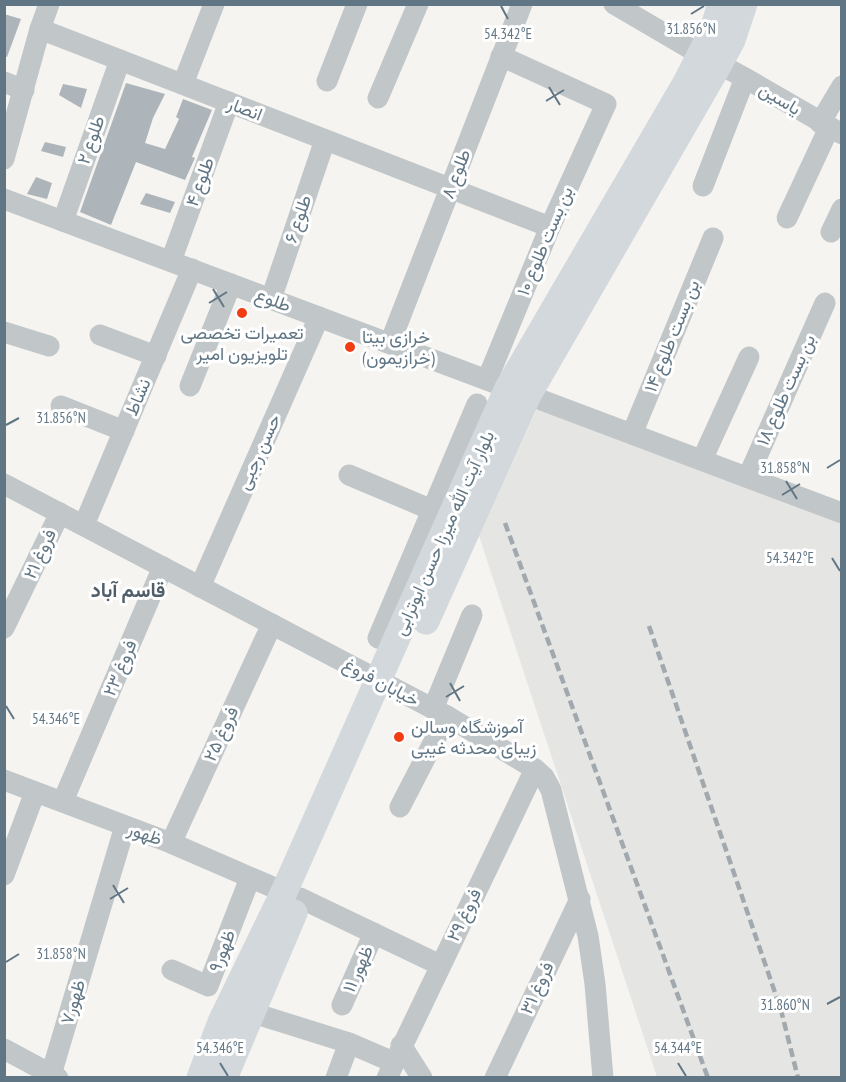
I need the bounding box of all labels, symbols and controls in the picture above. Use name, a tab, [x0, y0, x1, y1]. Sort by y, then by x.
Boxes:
text: 31.856°N	[666, 19, 716, 38]
text: 54.342°E	[484, 24, 532, 43]
street label: یاسین	[755, 77, 805, 120]
street label: انصار	[223, 91, 266, 126]
street label: طلوع ۲	[72, 113, 110, 167]
street label: طلوع ۸	[436, 146, 476, 202]
street label: طلوع ۴	[180, 154, 220, 210]
street label: بن بست طلوع ۱۰	[511, 183, 579, 299]
street label: طلوع ۶	[279, 192, 317, 246]
street label: بن بست طلوع ۱۴	[639, 276, 705, 396]
street label: طلوع	[252, 282, 294, 318]
marker: تعمیرات تخصصی تلویزیون امیر	[235, 306, 249, 320]
place label: تعمیرات تخصصی تلویزیون امیر	[180, 321, 304, 365]
place label: خرازی بیتا (خرازیمون)	[362, 325, 435, 369]
street label: بن بست طلوع ۱۸	[751, 331, 821, 449]
marker: خرازی بیتا (خرازیمون)	[343, 340, 357, 354]
street label: نشاط	[119, 375, 156, 419]
text: 31.856°N	[36, 408, 86, 427]
street label: حسن رجبی	[232, 410, 285, 493]
street label: بلوار آیت الله میرزا حسن ابوترابی	[388, 427, 499, 639]
text: 31.858°N	[760, 458, 810, 477]
street label: فروغ ۲۱	[18, 525, 62, 583]
text: 54.342°E	[766, 548, 814, 567]
district label: قاسم آباد	[91, 577, 165, 603]
street label: فروغ ۲۳	[97, 636, 143, 700]
street label: خیابان فروغ	[339, 652, 423, 712]
street label: فروغ ۲۵	[198, 703, 244, 765]
text: 54.346°E	[32, 709, 80, 728]
place label: آموزشگاه وسالن زیبای محدثه غیبی	[411, 715, 536, 759]
marker: آموزشگاه وسالن زیبای محدثه غیبی	[392, 730, 406, 744]
street label: ظهور	[124, 816, 165, 850]
street label: فروغ ۲۹	[441, 885, 487, 945]
street label: ظهور۹	[203, 926, 240, 975]
street label: ظهور ۱۱	[337, 942, 378, 996]
text: 31.858°N	[36, 944, 86, 963]
street label: فروغ ۳۱	[515, 958, 559, 1018]
street label: ظهور۷	[55, 977, 90, 1027]
text: 31.860°N	[760, 995, 810, 1014]
text: 54.346°E	[196, 1038, 244, 1057]
text: 54.344°E	[654, 1038, 702, 1057]

